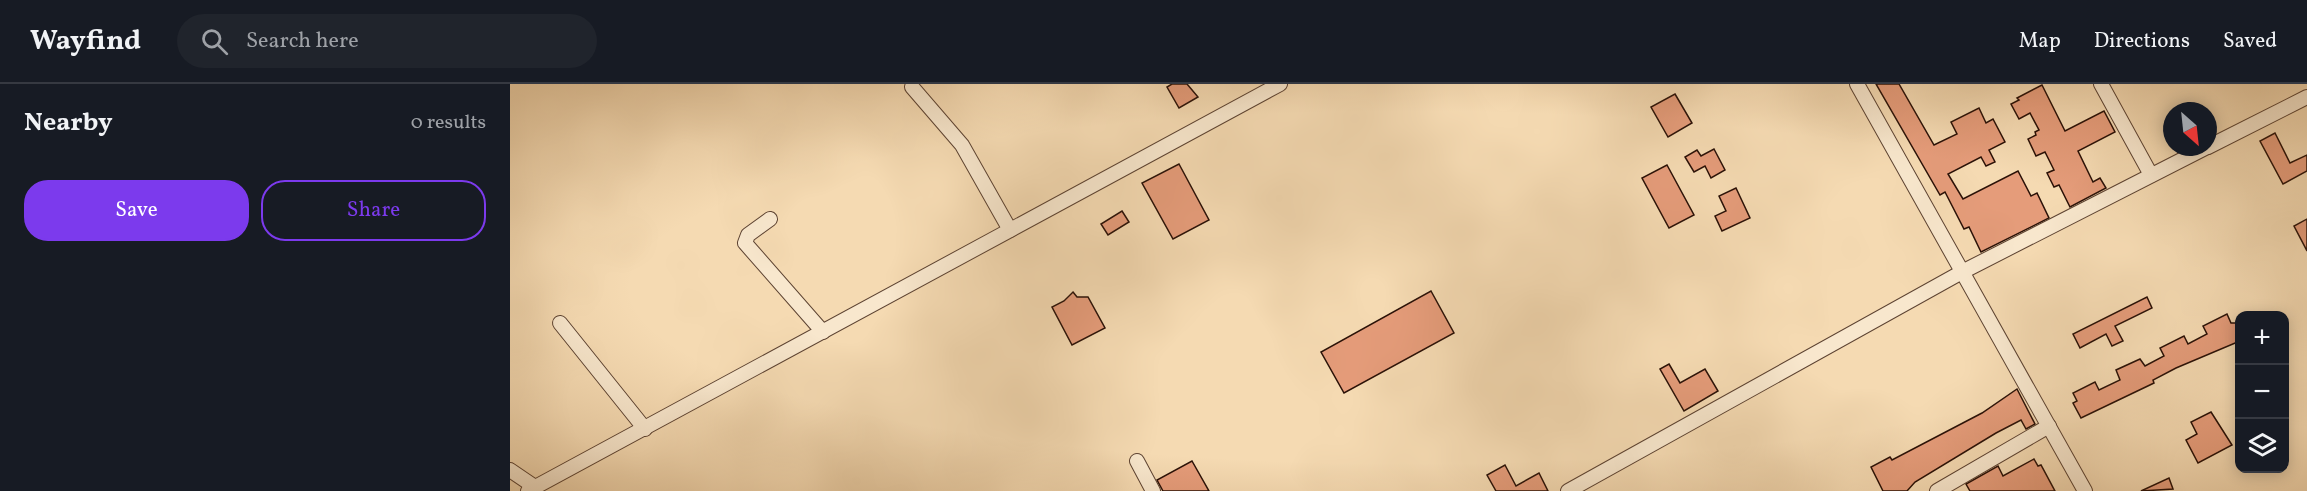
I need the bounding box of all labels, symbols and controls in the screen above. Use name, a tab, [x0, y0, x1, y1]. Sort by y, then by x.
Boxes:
search box	[177, 14, 597, 68]
text: Wayfind	[30, 22, 141, 61]
icon: search	[198, 25, 231, 58]
text: Search here	[246, 26, 359, 57]
text: Map	[2019, 27, 2061, 56]
text: Directions	[2094, 27, 2190, 56]
text: Saved	[2223, 27, 2277, 56]
north arrow	[2163, 102, 2217, 156]
text: Nearby	[24, 105, 113, 141]
text: 0 results	[411, 109, 486, 137]
button: Save	[24, 180, 249, 241]
button: Share	[261, 180, 486, 241]
map controls	[2235, 311, 2289, 473]
button: +	[2235, 311, 2289, 365]
button: −	[2235, 365, 2289, 419]
button: layers	[2235, 419, 2289, 473]

